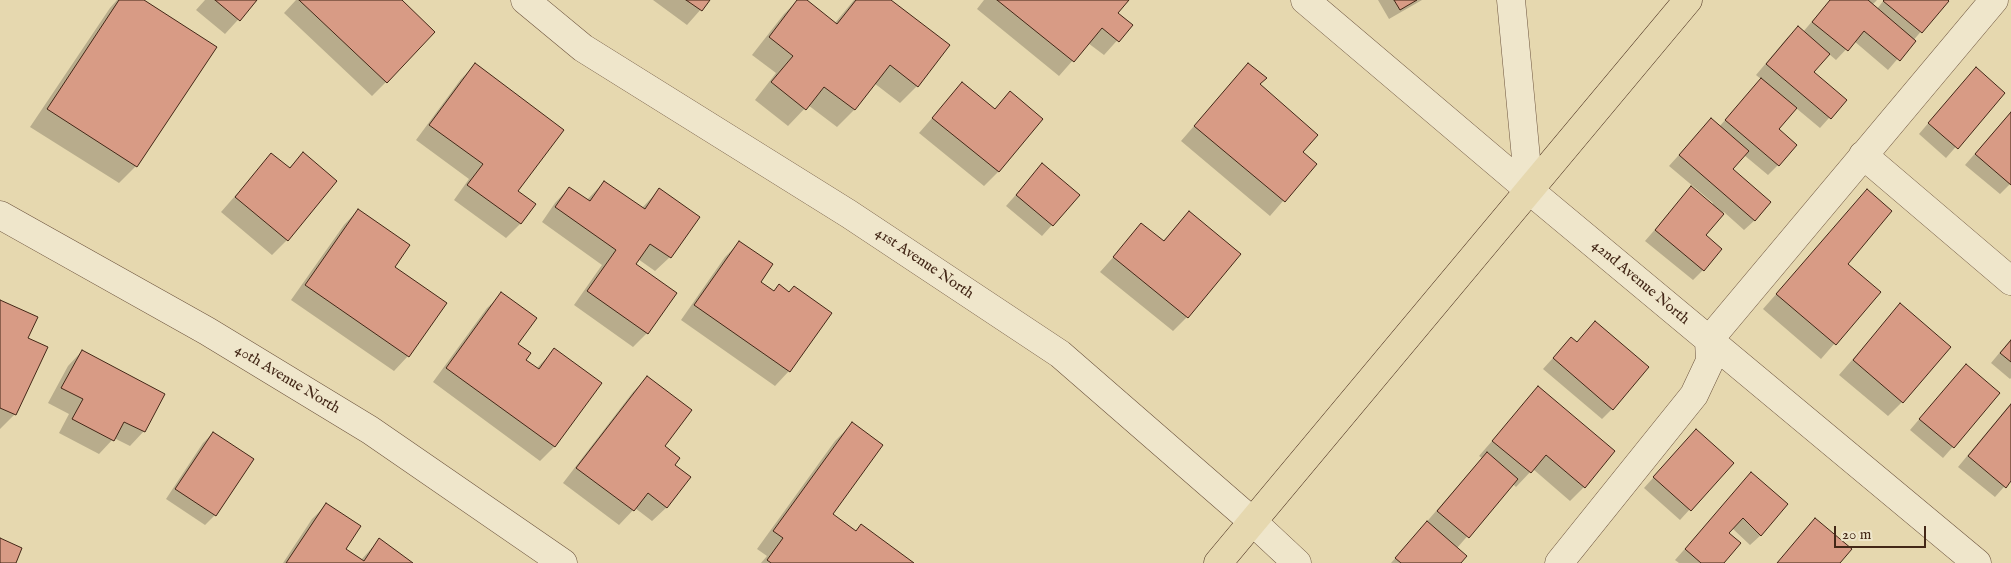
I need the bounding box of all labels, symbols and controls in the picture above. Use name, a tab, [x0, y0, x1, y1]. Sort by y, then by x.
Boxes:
street label: 41st Avenue North	[871, 224, 977, 304]
street label: 42nd Avenue North	[1587, 237, 1693, 329]
street label: 40th Avenue North	[231, 342, 343, 418]
scale bar	[1836, 516, 1928, 548]
text: 20 m	[1842, 525, 1871, 544]

